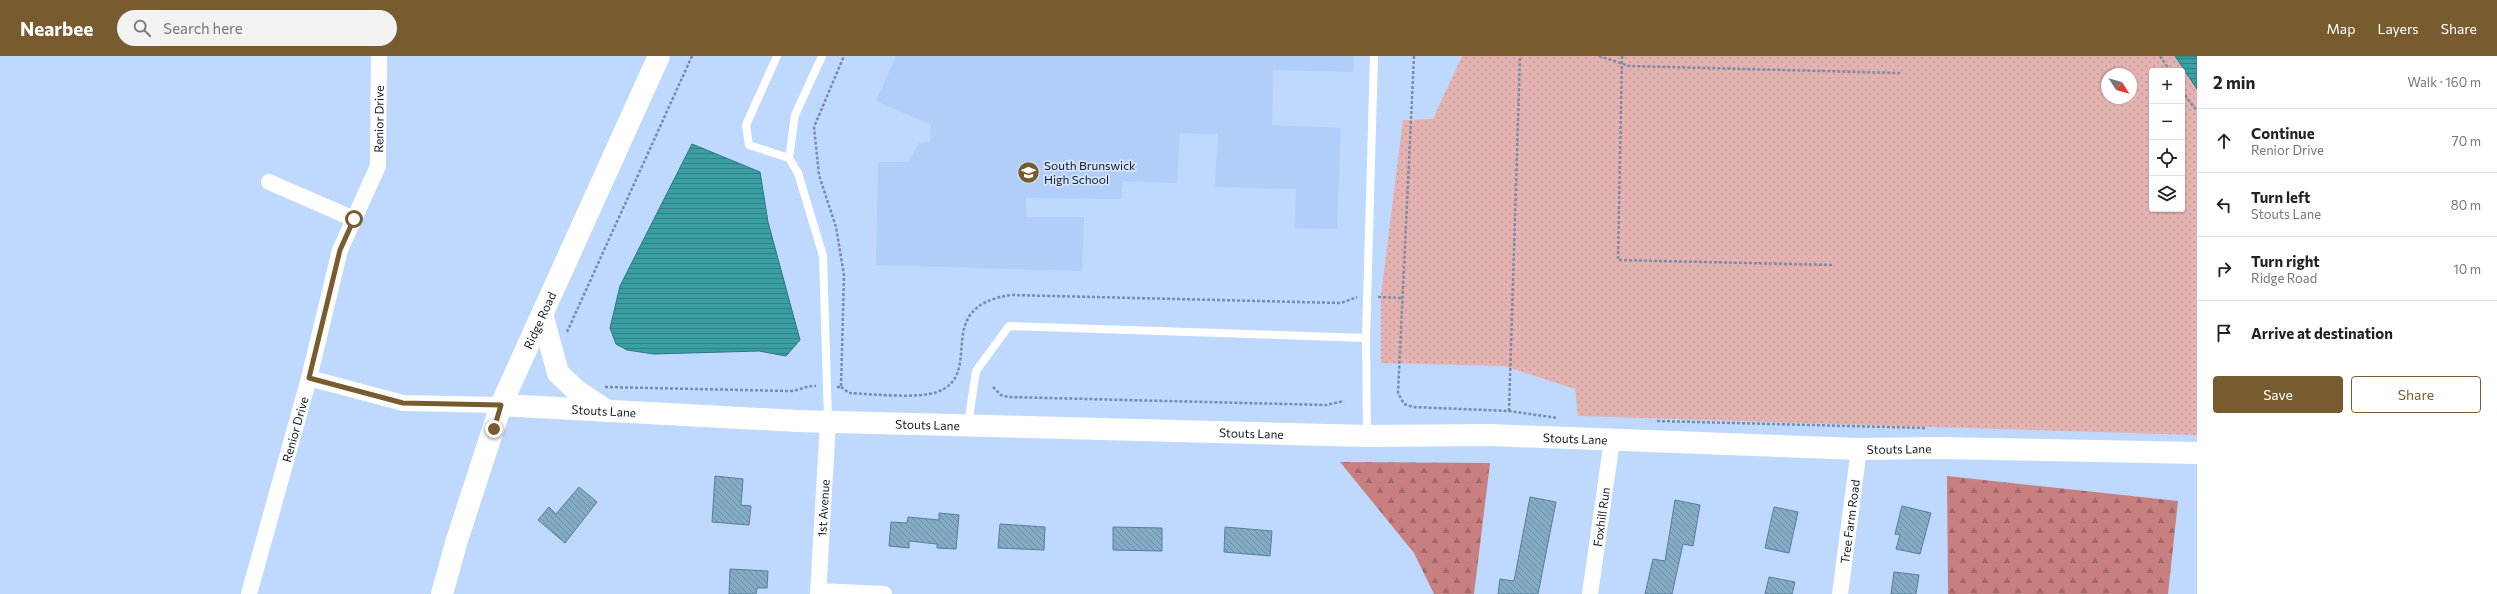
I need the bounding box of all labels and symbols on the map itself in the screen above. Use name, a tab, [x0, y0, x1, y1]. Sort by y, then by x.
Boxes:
north arrow	[2101, 68, 2137, 104]
street label: Renior Drive	[371, 85, 386, 153]
place label: South Brunswick High School	[1044, 158, 1136, 186]
school or university icon: South Brunswick High School	[1015, 159, 1041, 185]
route start	[345, 210, 363, 228]
street label: Ridge Road	[520, 290, 558, 351]
street label: Renior Drive	[279, 395, 311, 464]
street label: Stouts Lane	[571, 402, 637, 419]
street label: Stouts Lane	[895, 417, 960, 432]
route end	[485, 420, 503, 438]
street label: Stouts Lane	[1219, 425, 1284, 441]
street label: Stouts Lane	[1543, 430, 1608, 446]
street label: Stouts Lane	[1867, 441, 1932, 456]
street label: 1st Avenue	[814, 479, 832, 537]
street label: Tree Farm Road	[1837, 479, 1862, 565]
street label: Foxhill Run	[1590, 486, 1612, 547]

